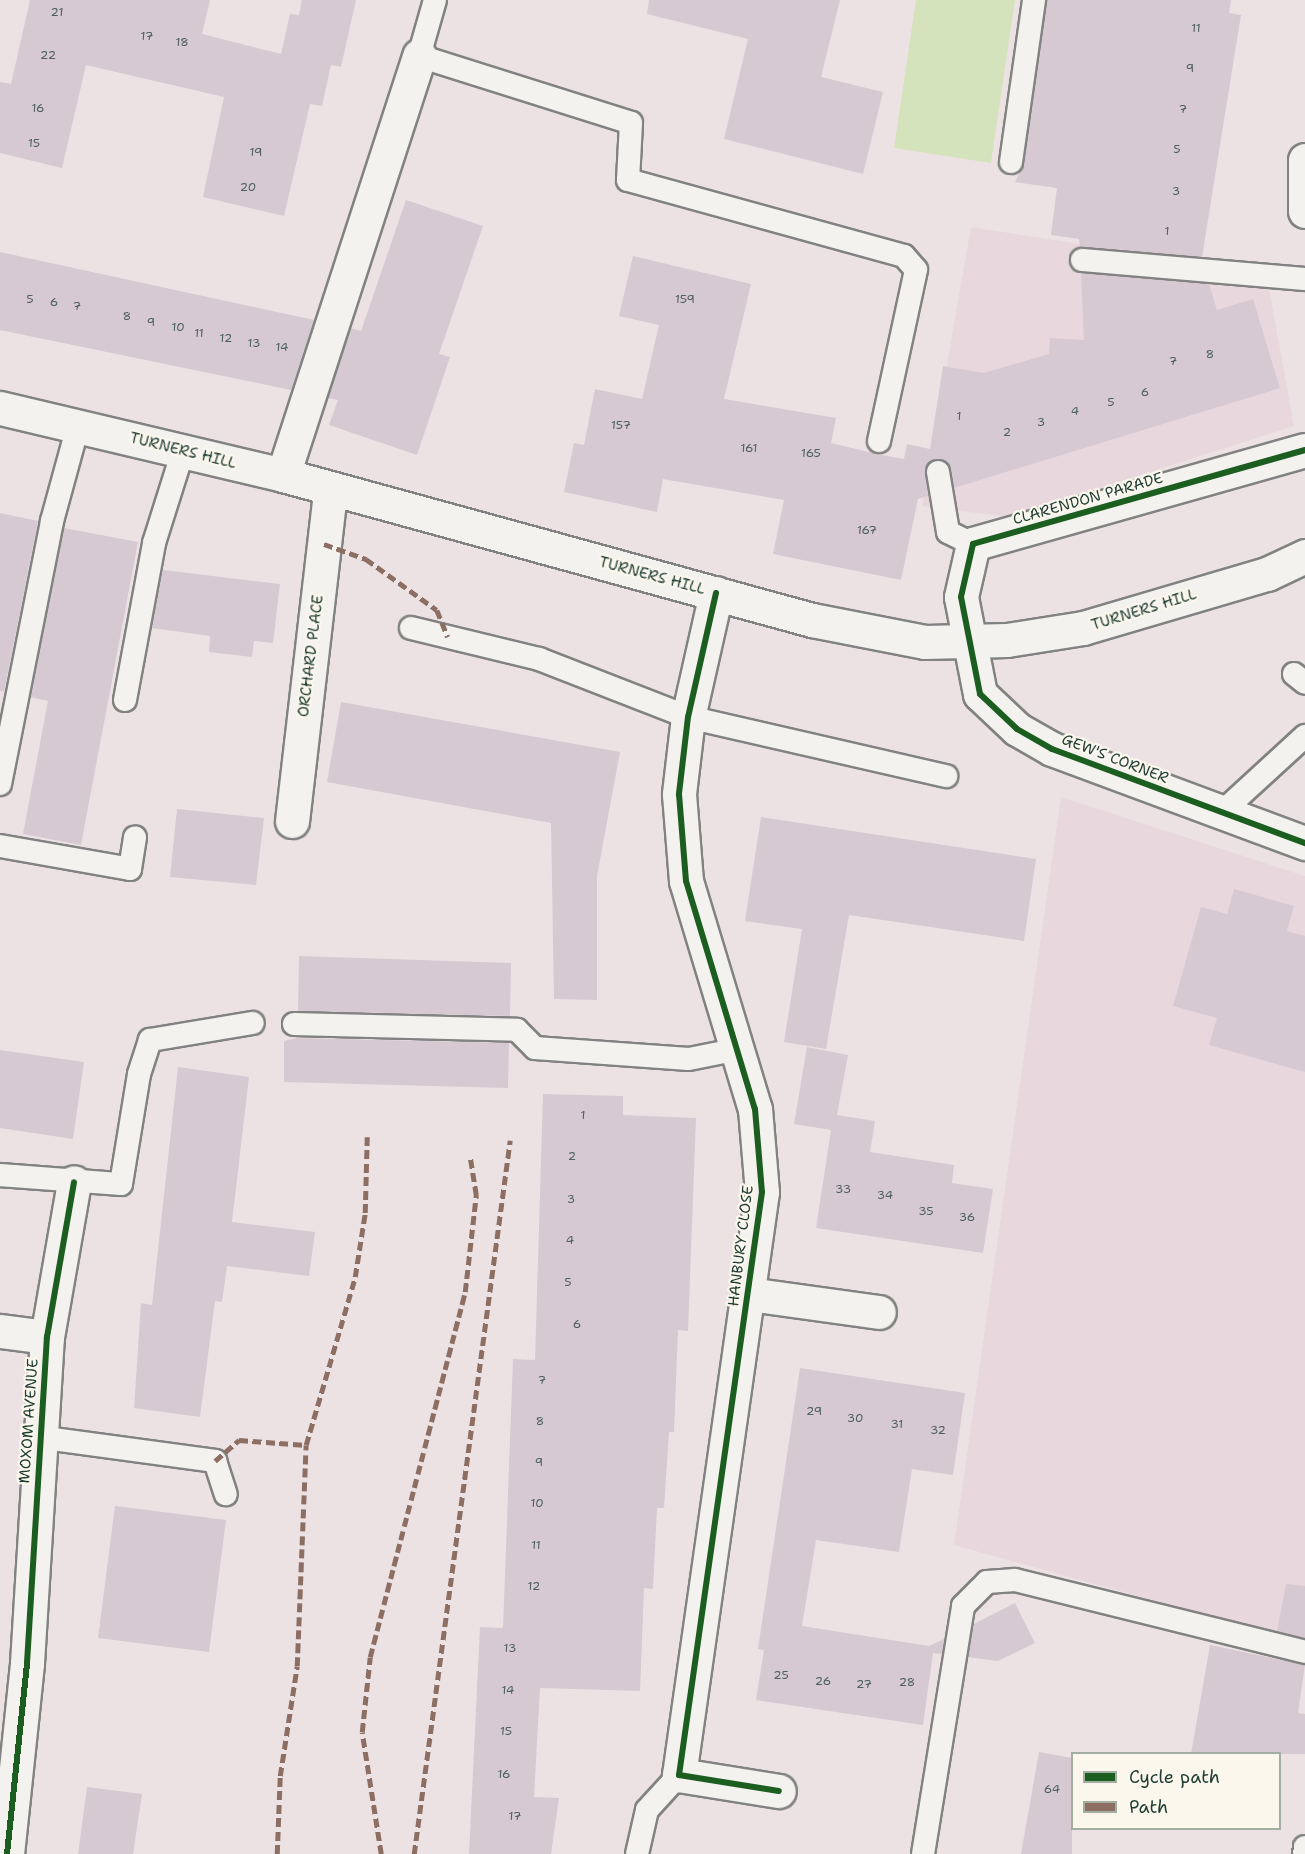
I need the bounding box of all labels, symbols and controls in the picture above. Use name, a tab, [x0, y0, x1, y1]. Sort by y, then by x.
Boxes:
house number: 21	[51, 6, 63, 20]
house number: 11	[1191, 22, 1201, 36]
house number: 17	[141, 30, 153, 44]
house number: 18	[175, 36, 189, 50]
house number: 22	[40, 49, 56, 63]
house number: 9	[1186, 62, 1194, 76]
house number: 16	[31, 102, 45, 116]
house number: 7	[1179, 103, 1187, 117]
house number: 15	[28, 137, 40, 151]
house number: 5	[1173, 143, 1181, 157]
house number: 19	[250, 146, 262, 160]
house number: 20	[240, 181, 256, 195]
house number: 3	[1172, 185, 1180, 199]
house number: 1	[1164, 225, 1170, 239]
house number: 5	[26, 293, 34, 307]
house number: 159	[675, 293, 695, 307]
house number: 6	[50, 296, 58, 310]
house number: 7	[73, 300, 81, 314]
house number: 8	[123, 310, 131, 324]
house number: 9	[147, 316, 155, 330]
house number: 10	[171, 321, 185, 335]
house number: 11	[194, 327, 204, 341]
house number: 12	[220, 332, 232, 346]
house number: 13	[248, 337, 260, 351]
house number: 14	[276, 341, 288, 355]
house number: 8	[1206, 348, 1214, 362]
house number: 7	[1169, 355, 1177, 369]
house number: 6	[1141, 386, 1149, 400]
house number: 5	[1107, 396, 1115, 410]
house number: 4	[1071, 405, 1079, 419]
house number: 1	[956, 410, 962, 424]
house number: 3	[1037, 416, 1045, 430]
house number: 157	[611, 419, 631, 433]
house number: 2	[1003, 426, 1011, 440]
street label: TURNERS HILL	[128, 429, 238, 473]
house number: 161	[740, 442, 758, 456]
house number: 165	[801, 447, 821, 461]
street label: CLARENDON PARADE	[1011, 469, 1165, 529]
house number: 167	[857, 524, 877, 538]
street label: TURNERS HILL	[597, 553, 707, 599]
street label: TURNERS HILL	[1089, 585, 1199, 635]
street label: ORCHARD PLACE	[295, 594, 327, 718]
street label: GEW'S CORNER	[1059, 730, 1171, 788]
house number: 1	[580, 1109, 586, 1123]
house number: 2	[568, 1150, 576, 1164]
house number: 33	[835, 1183, 851, 1197]
street label: HANBURY CLOSE	[725, 1184, 757, 1308]
house number: 34	[877, 1189, 893, 1203]
house number: 3	[567, 1193, 575, 1207]
house number: 35	[918, 1205, 934, 1219]
house number: 36	[959, 1211, 975, 1225]
house number: 4	[566, 1234, 574, 1248]
house number: 5	[564, 1276, 572, 1290]
house number: 6	[573, 1318, 581, 1332]
street label: MOXOM AVENUE	[16, 1358, 42, 1484]
house number: 7	[538, 1374, 546, 1388]
house number: 29	[806, 1405, 822, 1419]
house number: 30	[847, 1412, 863, 1426]
house number: 8	[536, 1415, 544, 1429]
house number: 31	[891, 1418, 903, 1432]
house number: 32	[930, 1424, 946, 1438]
house number: 9	[535, 1456, 543, 1470]
house number: 10	[530, 1497, 544, 1511]
house number: 11	[531, 1539, 541, 1553]
house number: 12	[528, 1580, 540, 1594]
house number: 13	[504, 1642, 516, 1656]
house number: 25	[773, 1669, 789, 1683]
house number: 26	[815, 1675, 831, 1689]
house number: 28	[899, 1676, 915, 1690]
house number: 27	[856, 1678, 872, 1692]
house number: 14	[502, 1684, 514, 1698]
house number: 15	[500, 1725, 512, 1739]
legend	[1071, 1752, 1281, 1830]
text: Cycle path	[1129, 1765, 1220, 1789]
house number: 16	[497, 1768, 511, 1782]
house number: 64	[1044, 1783, 1060, 1797]
text: Path	[1129, 1795, 1168, 1819]
house number: 17	[509, 1810, 521, 1824]

